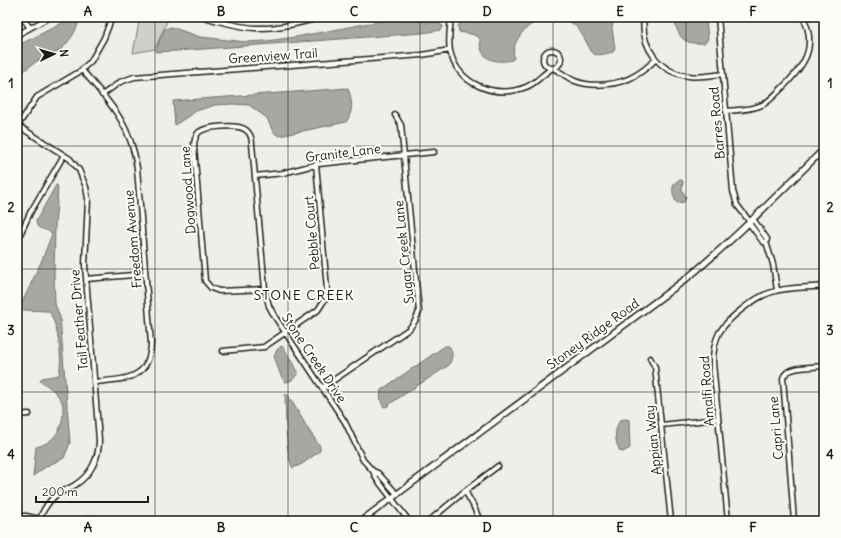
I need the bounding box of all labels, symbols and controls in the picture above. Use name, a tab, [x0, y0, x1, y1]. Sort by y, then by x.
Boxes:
text: A	[84, 3, 93, 20]
text: B	[217, 3, 226, 20]
text: C	[350, 3, 359, 20]
text: D	[482, 3, 492, 20]
text: E	[616, 3, 624, 20]
text: F	[749, 3, 757, 20]
north arrow	[34, 34, 74, 74]
street label: Greenview Trail	[228, 44, 318, 68]
text: N	[57, 49, 71, 58]
text: 1	[8, 75, 14, 92]
text: 1	[827, 75, 833, 92]
street label: Barres Road	[705, 86, 729, 160]
street label: Granite Lane	[304, 140, 382, 166]
street label: Dogwood Lane	[176, 145, 200, 235]
street label: Freedom Avenue	[120, 189, 146, 289]
street label: Pebble Court	[300, 194, 324, 271]
text: 2	[7, 199, 15, 216]
street label: Sugar Creek Lane	[390, 199, 418, 305]
text: 2	[826, 199, 834, 216]
street label: Tail Feather Drive	[66, 269, 92, 371]
district label: STONE CREEK	[254, 286, 354, 304]
street label: Stoney Ridge Road	[543, 294, 643, 373]
street label: Stone Creek Drive	[278, 310, 350, 406]
text: 3	[7, 322, 15, 339]
text: 3	[826, 322, 834, 339]
street label: Amalfi Road	[696, 355, 718, 427]
street label: Capri Lane	[765, 396, 787, 460]
street label: Appian Way	[641, 404, 665, 476]
text: 4	[7, 446, 15, 463]
text: 4	[826, 446, 834, 463]
scale bar	[36, 478, 148, 504]
text: 200 m	[42, 484, 78, 499]
text: A	[84, 519, 93, 536]
text: B	[217, 519, 226, 536]
text: C	[350, 519, 359, 536]
text: D	[482, 519, 492, 536]
text: E	[616, 519, 624, 536]
text: F	[749, 519, 757, 536]

